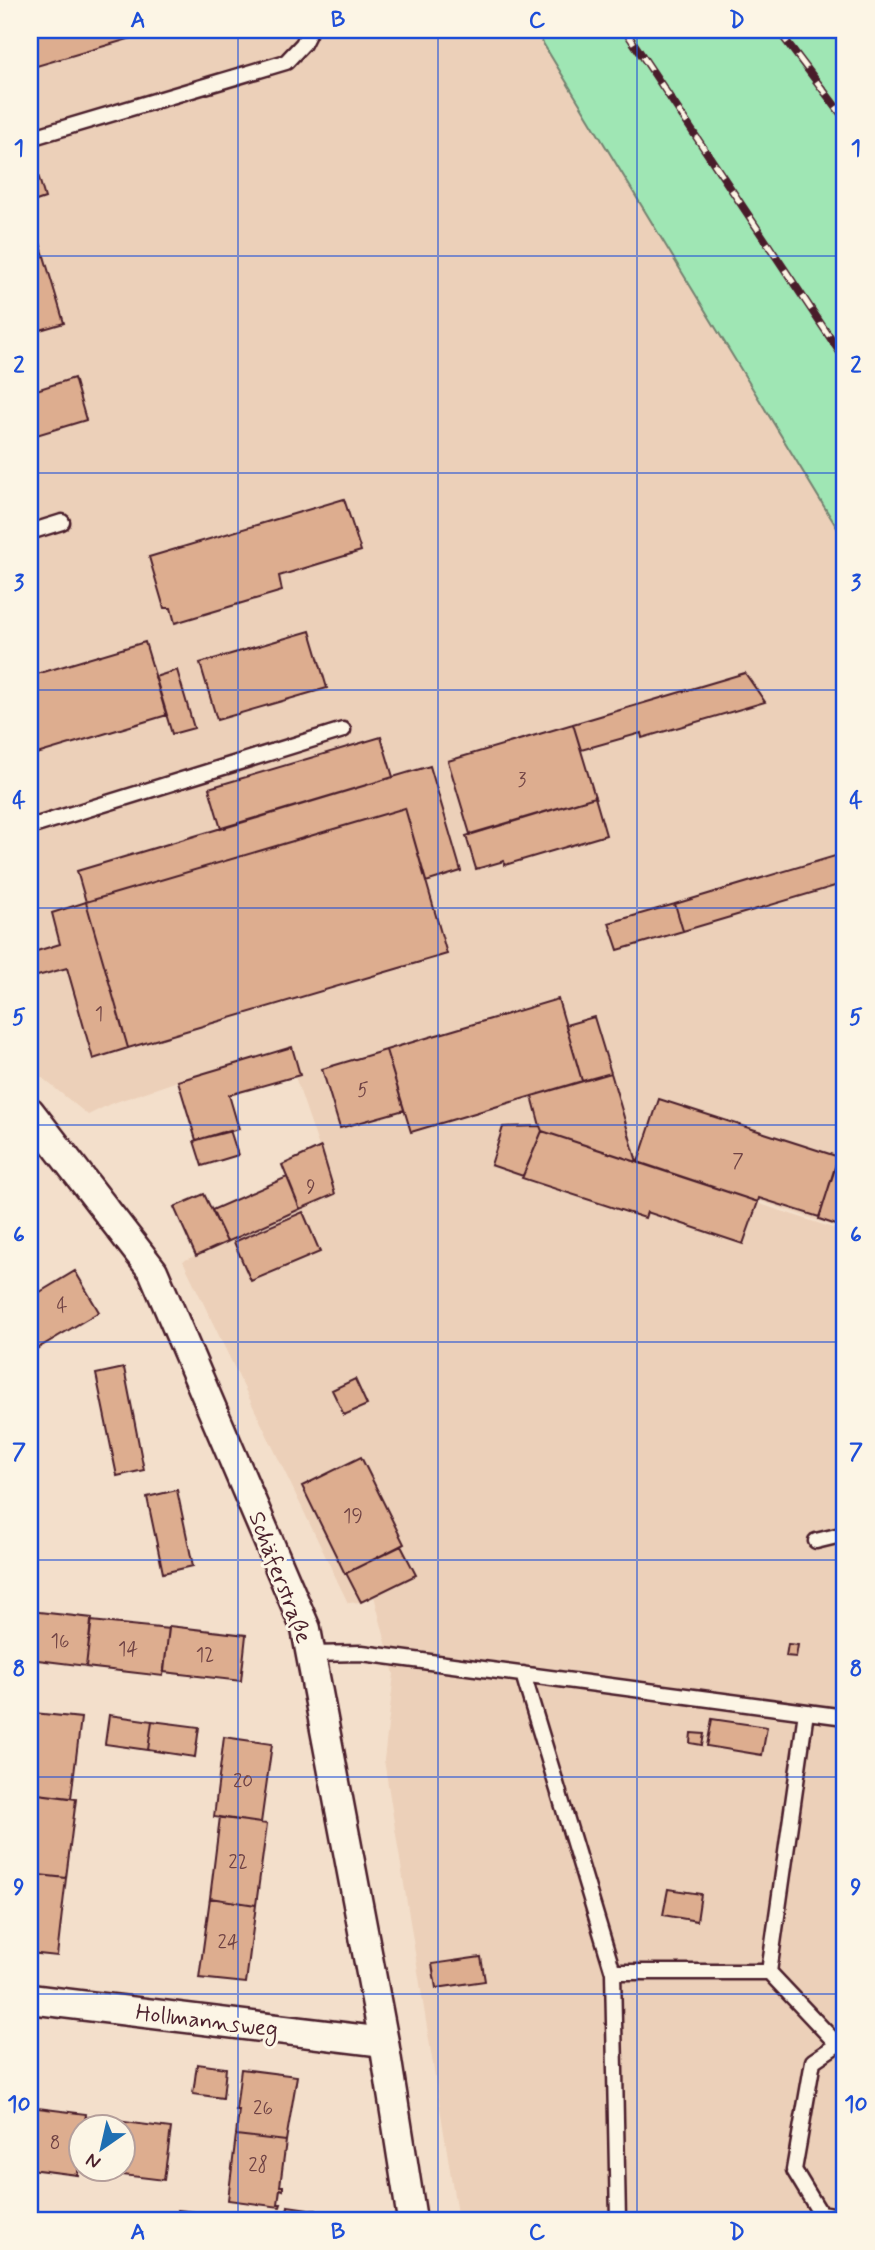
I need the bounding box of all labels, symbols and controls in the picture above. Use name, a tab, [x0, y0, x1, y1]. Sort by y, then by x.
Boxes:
text: A	[130, 6, 146, 36]
text: B	[331, 6, 346, 36]
text: C	[529, 6, 546, 36]
text: D	[729, 6, 745, 36]
text: 1	[14, 134, 24, 164]
text: 1	[851, 134, 861, 164]
text: 2	[13, 351, 25, 381]
text: 2	[850, 351, 862, 381]
text: 3	[14, 569, 25, 599]
text: 3	[851, 569, 862, 599]
house number: 3	[518, 768, 527, 793]
text: 4	[12, 786, 26, 816]
text: 4	[849, 786, 863, 816]
house number: 1	[95, 1002, 103, 1027]
text: 5	[12, 1003, 26, 1033]
text: 5	[849, 1003, 863, 1033]
house number: 5	[357, 1078, 369, 1103]
house number: 7	[732, 1149, 744, 1174]
house number: 9	[306, 1175, 316, 1200]
text: 6	[13, 1221, 25, 1251]
text: 6	[850, 1221, 862, 1251]
house number: 4	[56, 1294, 68, 1319]
text: 7	[12, 1438, 26, 1468]
text: 7	[849, 1438, 863, 1468]
house number: 19	[343, 1504, 363, 1529]
street label: Schäferstraße	[240, 1508, 318, 1648]
house number: 16	[50, 1629, 70, 1654]
house number: 14	[118, 1637, 138, 1662]
house number: 12	[196, 1643, 214, 1668]
text: 8	[13, 1655, 25, 1685]
text: 8	[850, 1655, 862, 1685]
house number: 20	[233, 1769, 253, 1794]
house number: 22	[228, 1850, 248, 1875]
text: 9	[13, 1873, 25, 1903]
text: 9	[850, 1873, 862, 1903]
house number: 24	[218, 1930, 238, 1955]
street label: Hollmannsweg	[134, 1998, 280, 2048]
text: 10	[7, 2090, 31, 2120]
text: 10	[844, 2090, 868, 2120]
house number: 26	[253, 2096, 273, 2121]
north arrow	[66, 2114, 136, 2184]
house number: 8	[50, 2131, 60, 2156]
text: N	[81, 2147, 106, 2175]
house number: 28	[248, 2153, 268, 2178]
text: A	[130, 2218, 146, 2248]
text: B	[331, 2218, 346, 2248]
text: C	[529, 2218, 546, 2248]
text: D	[729, 2218, 745, 2248]

